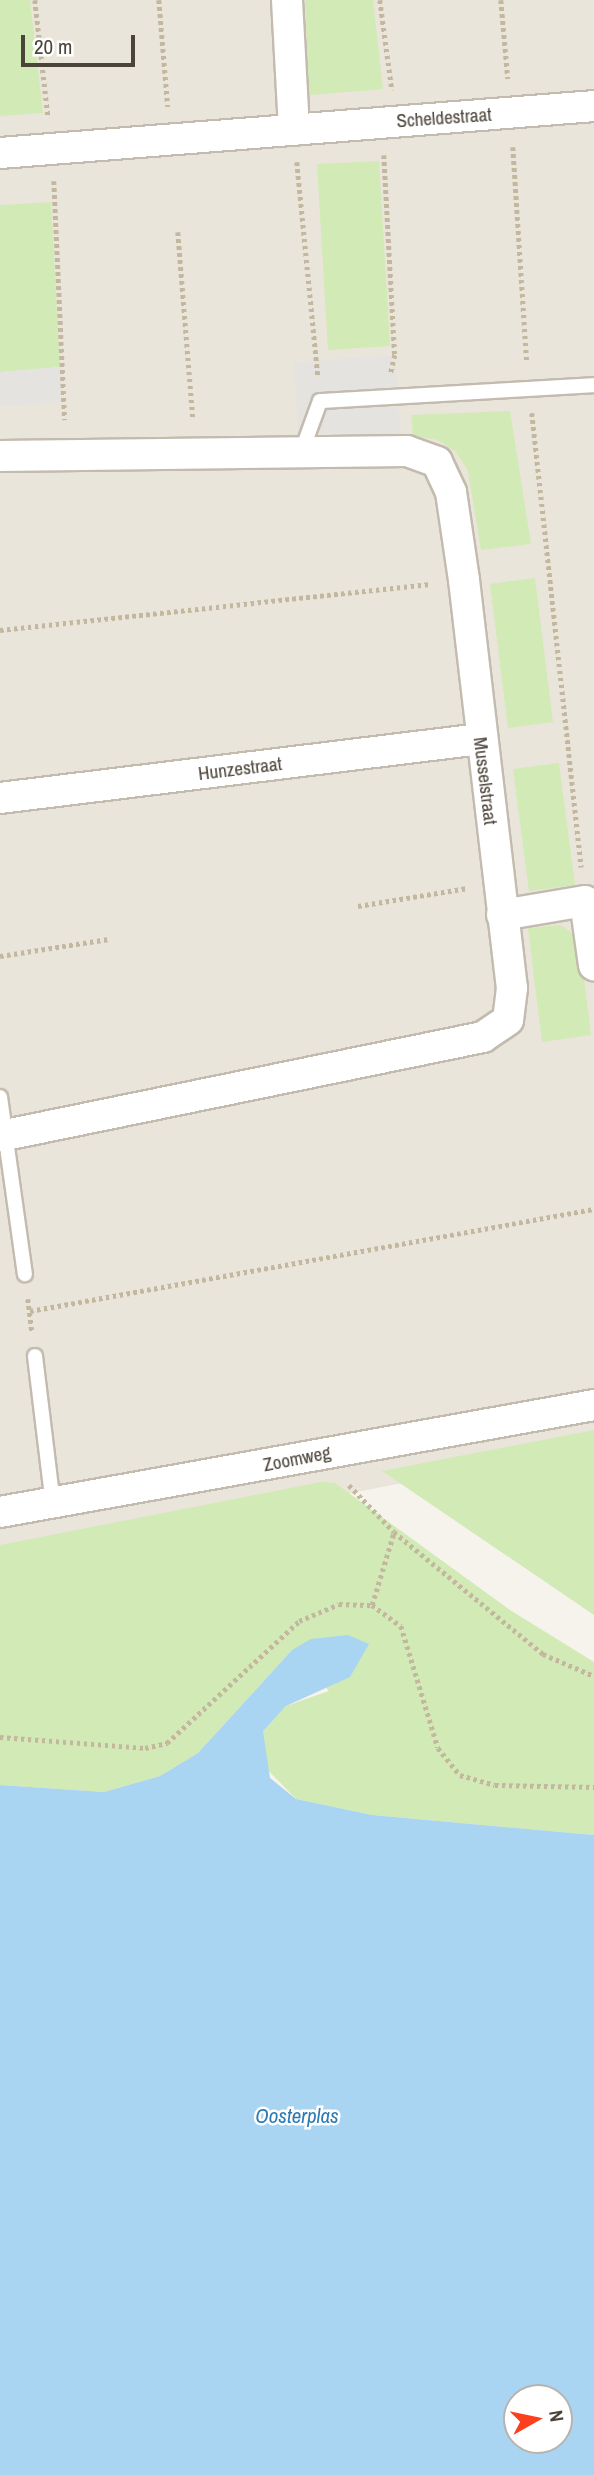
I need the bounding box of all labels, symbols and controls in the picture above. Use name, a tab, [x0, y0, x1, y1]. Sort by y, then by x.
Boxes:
scale bar	[24, 21, 138, 65]
text: 20 m	[34, 32, 72, 61]
street label: Scheldestraat	[396, 103, 492, 133]
street label: Musselstraat	[468, 736, 502, 826]
street label: Hunzestraat	[197, 753, 283, 785]
street label: Zoomweg	[261, 1441, 333, 1477]
water label: Oosterplas	[255, 2103, 339, 2129]
north arrow	[503, 2384, 573, 2454]
text: N	[543, 2408, 570, 2424]

